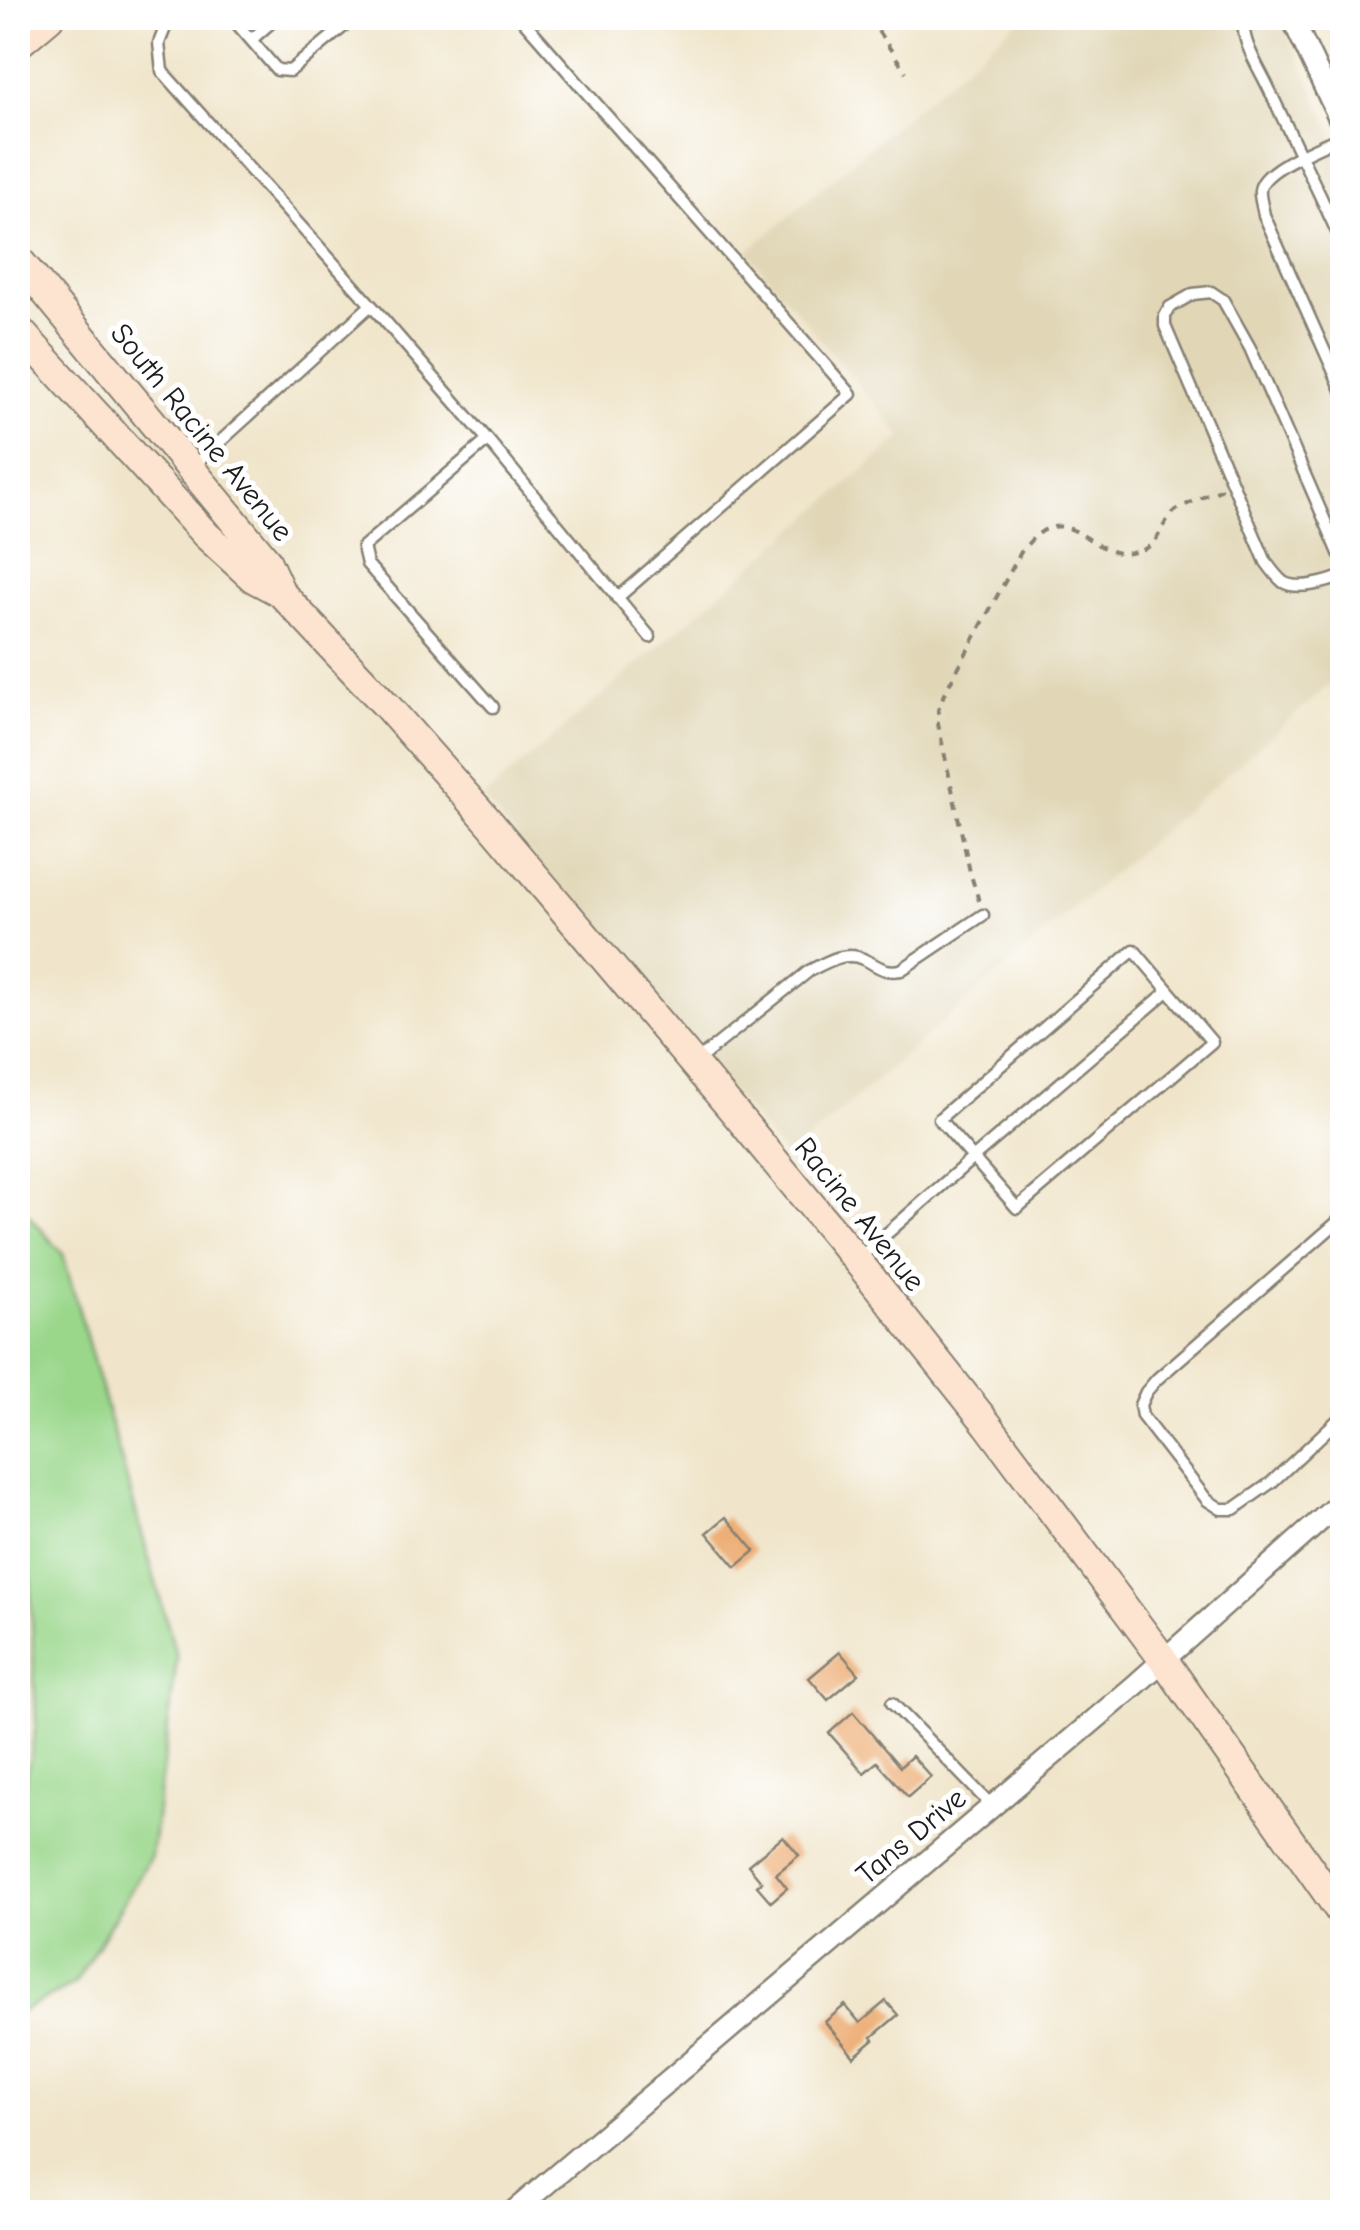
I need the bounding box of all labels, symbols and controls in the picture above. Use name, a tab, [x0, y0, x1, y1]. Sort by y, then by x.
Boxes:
street label: South Racine Avenue	[103, 317, 300, 548]
street label: Racine Avenue	[787, 1131, 932, 1298]
street label: Tans Drive	[850, 1781, 973, 1892]

